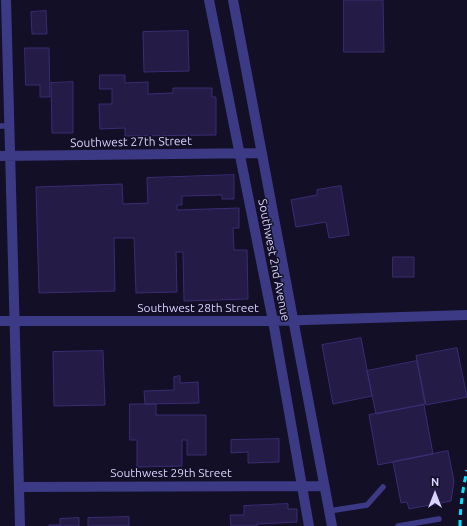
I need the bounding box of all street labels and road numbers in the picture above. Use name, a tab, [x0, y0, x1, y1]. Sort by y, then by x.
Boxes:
street label: Southwest 27th Street	[70, 134, 192, 150]
street label: Southwest 2nd Avenue	[255, 198, 293, 322]
street label: Southwest 28th Street	[137, 301, 259, 315]
street label: Southwest 29th Street	[110, 466, 232, 480]

